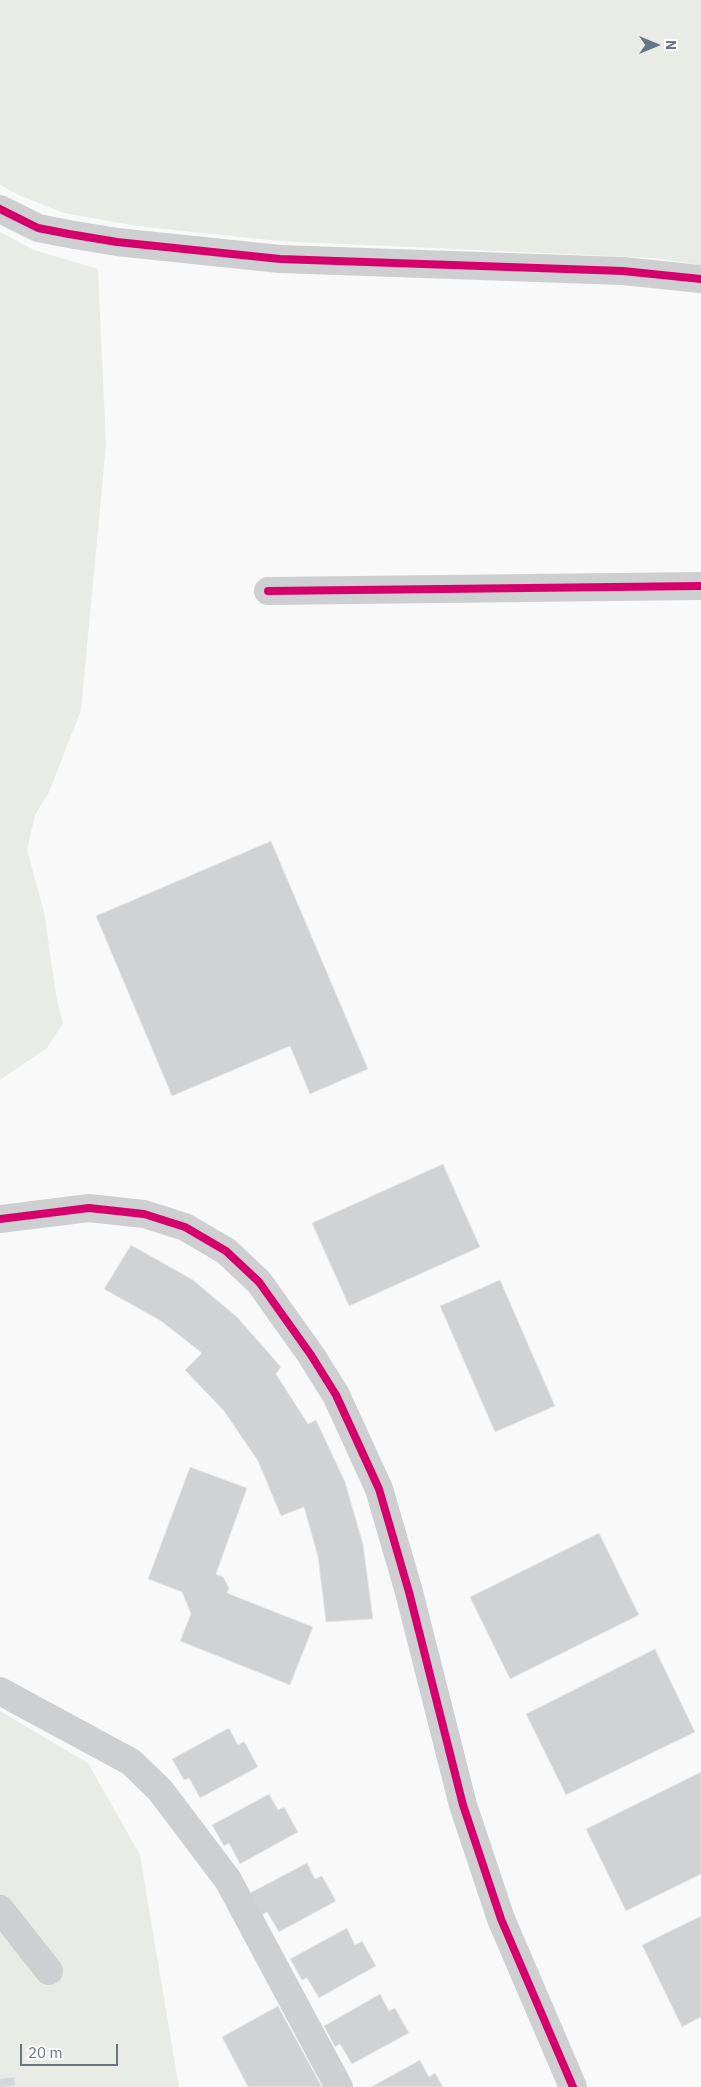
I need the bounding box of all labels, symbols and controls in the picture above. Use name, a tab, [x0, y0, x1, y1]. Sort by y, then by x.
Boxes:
north arrow	[631, 20, 681, 70]
text: N	[662, 40, 680, 50]
scale bar	[22, 2034, 120, 2066]
text: 20 m	[28, 2043, 63, 2062]

